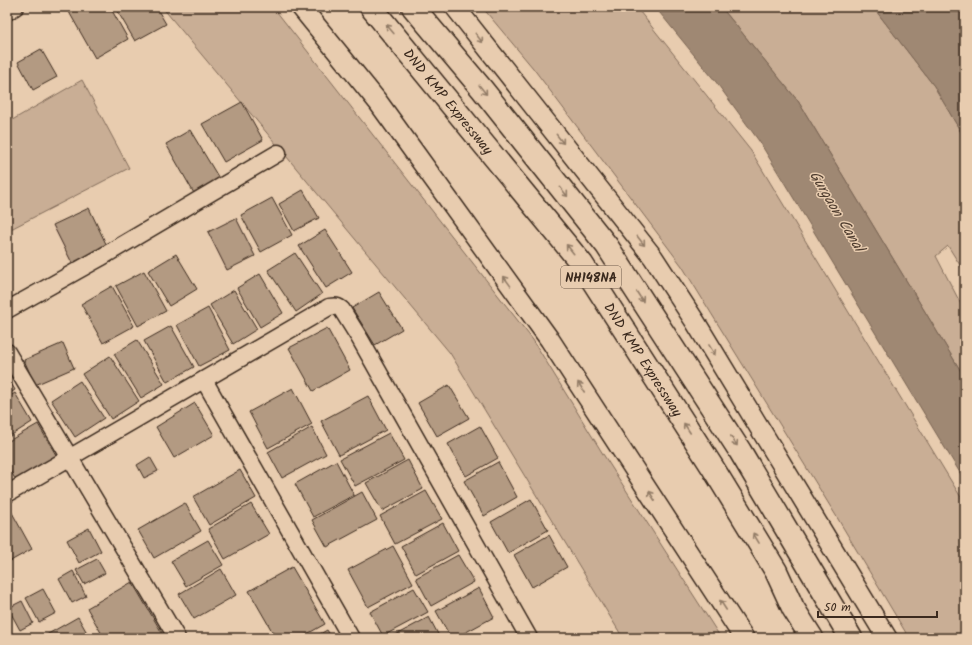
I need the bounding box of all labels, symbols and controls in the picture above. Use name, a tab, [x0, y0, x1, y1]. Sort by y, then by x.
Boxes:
one-way arrow	[385, 24, 394, 35]
one-way arrow	[475, 32, 483, 43]
street label: DND KMP Expressway	[397, 44, 498, 160]
one-way arrow	[479, 85, 487, 96]
one-way arrow	[556, 134, 564, 145]
water label: Gurgaon Canal	[802, 166, 872, 260]
one-way arrow	[559, 187, 568, 197]
one-way arrow	[636, 236, 645, 247]
one-way arrow	[566, 243, 574, 254]
road number: NH148NA	[561, 266, 621, 288]
one-way arrow	[503, 275, 511, 286]
one-way arrow	[636, 291, 644, 302]
street label: DND KMP Expressway	[598, 299, 688, 422]
one-way arrow	[708, 344, 716, 355]
one-way arrow	[577, 382, 585, 393]
one-way arrow	[683, 422, 691, 434]
one-way arrow	[729, 436, 738, 447]
one-way arrow	[648, 491, 656, 502]
one-way arrow	[751, 532, 759, 544]
scale bar	[818, 593, 937, 619]
text: 50 m	[824, 598, 851, 617]
one-way arrow	[719, 600, 727, 611]

